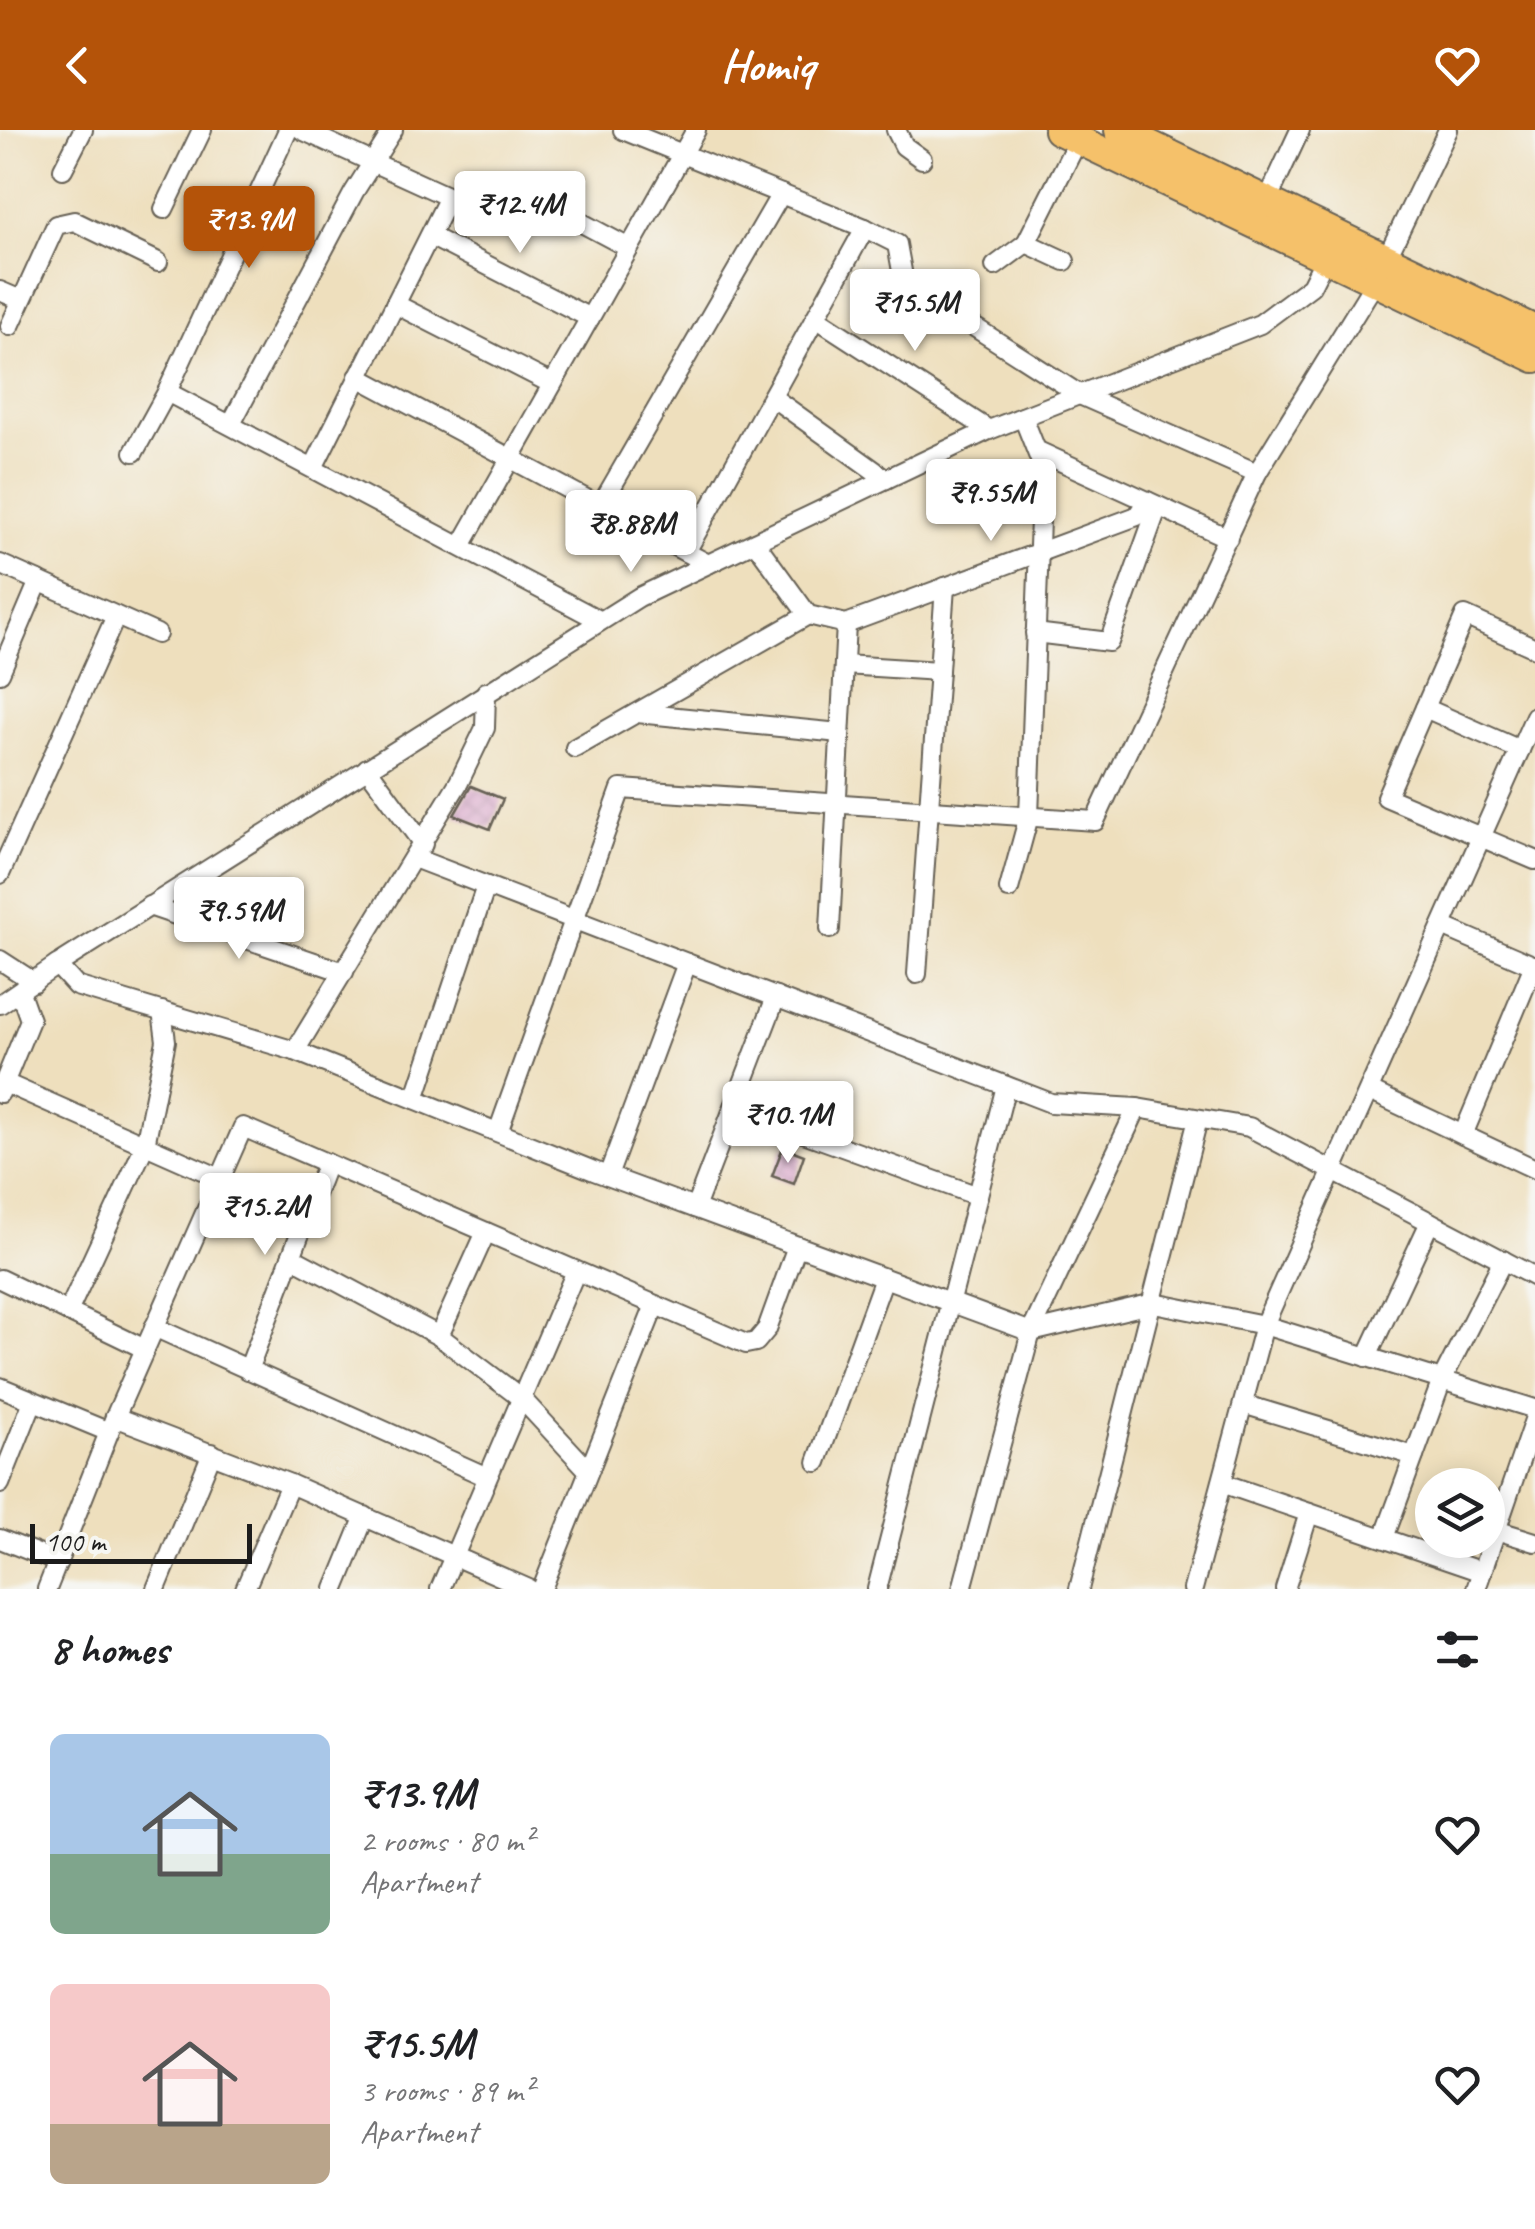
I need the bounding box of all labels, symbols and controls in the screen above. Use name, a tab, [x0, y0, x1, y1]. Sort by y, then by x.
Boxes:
text: Homiq	[721, 37, 814, 94]
icon: back	[50, 38, 105, 93]
icon: heart	[1430, 38, 1485, 93]
pin: ₹12.4M	[439, 171, 601, 256]
text: ₹12.4M	[476, 183, 564, 224]
pin: ₹13.9M	[168, 186, 330, 271]
text: ₹13.9M	[206, 198, 292, 239]
pin: ₹15.5M	[834, 269, 996, 354]
text: ₹15.5M	[872, 281, 958, 322]
pin: ₹9.55M	[910, 459, 1072, 544]
text: ₹9.55M	[948, 471, 1034, 512]
pin: ₹8.88M	[550, 490, 712, 575]
text: ₹8.88M	[587, 502, 675, 543]
pin: ₹9.59M	[158, 877, 320, 962]
text: ₹9.59M	[196, 889, 282, 930]
pin: ₹10.1M	[707, 1081, 869, 1166]
text: ₹10.1M	[744, 1093, 832, 1134]
pin: ₹15.2M	[184, 1173, 346, 1258]
text: ₹15.2M	[222, 1185, 308, 1226]
map controls	[1415, 1468, 1505, 1558]
button: layers	[1415, 1468, 1505, 1558]
scale bar	[30, 1519, 252, 1564]
text: 100 m	[45, 1524, 105, 1559]
icon: filters	[1430, 1622, 1485, 1677]
text: 8 homes	[50, 1623, 169, 1676]
text: ₹13.9M	[360, 1767, 474, 1820]
icon: home	[130, 1774, 250, 1894]
icon: heart	[1430, 1807, 1485, 1862]
text: 2 rooms · 80 m²	[360, 1820, 533, 1861]
text: Apartment	[360, 1861, 478, 1902]
text: ₹15.5M	[360, 2017, 473, 2070]
icon: home	[130, 2024, 250, 2144]
icon: heart	[1430, 2057, 1485, 2112]
text: 3 rooms · 89 m²	[360, 2070, 533, 2111]
text: Apartment	[360, 2111, 478, 2152]

